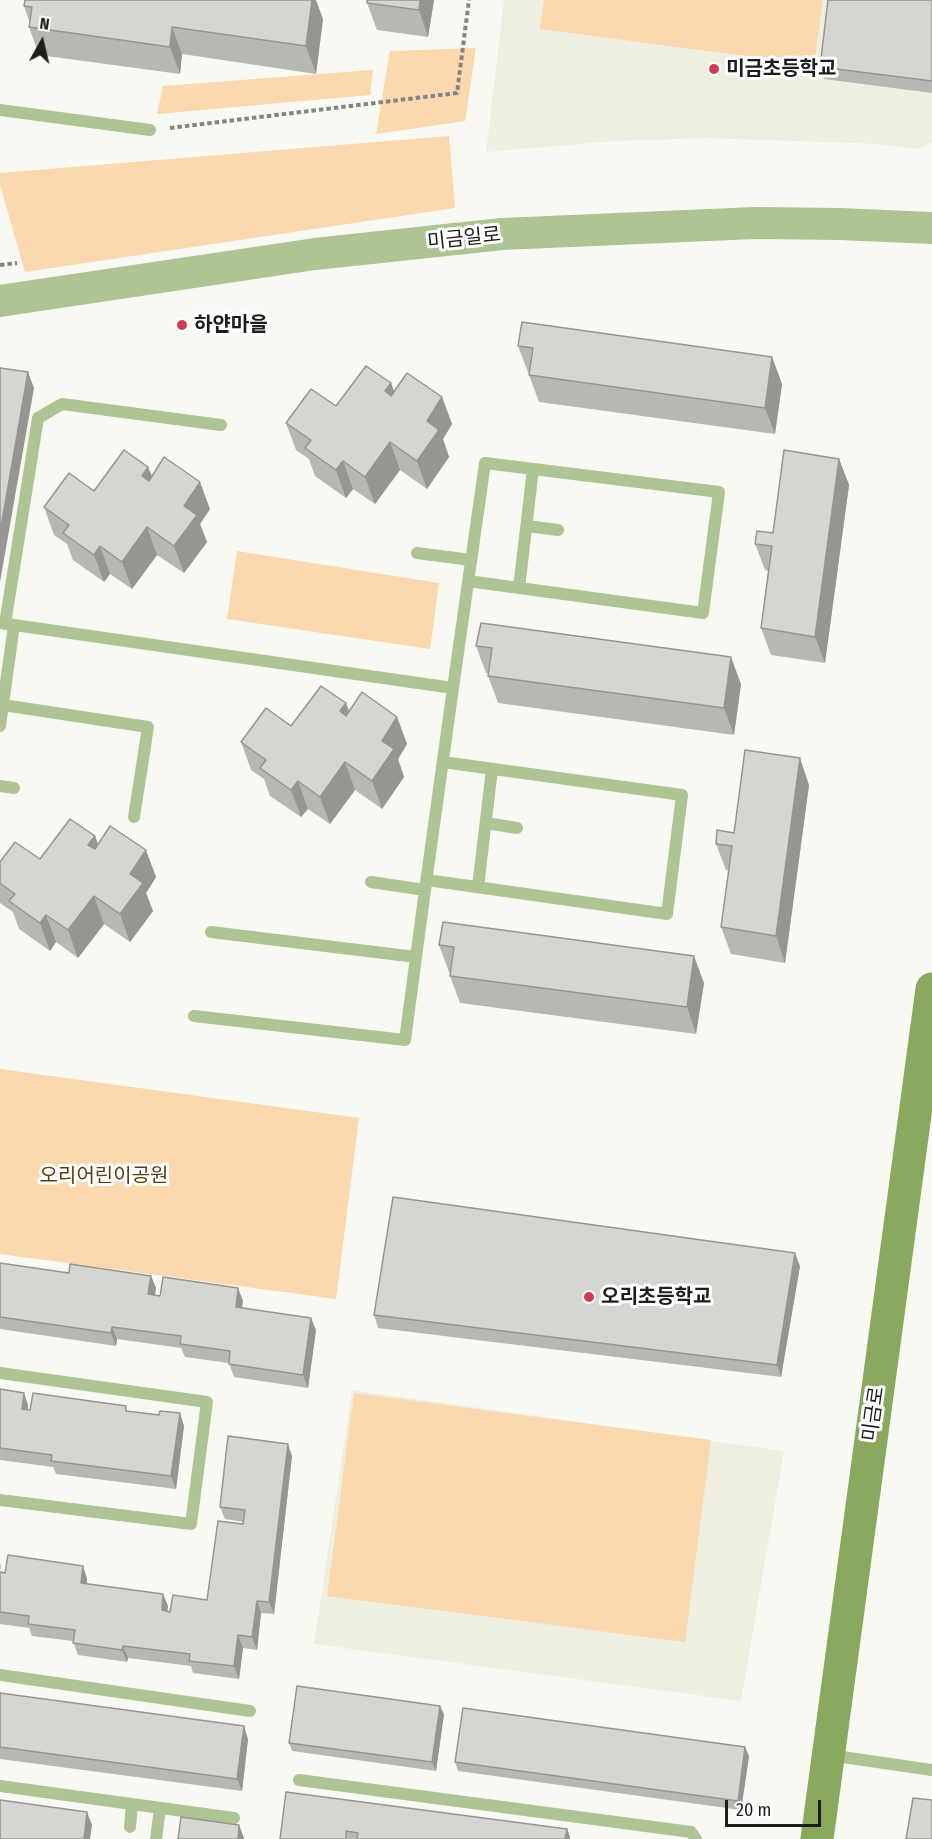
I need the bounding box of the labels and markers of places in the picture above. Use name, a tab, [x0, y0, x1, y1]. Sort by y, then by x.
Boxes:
place label: 미금초등학교	[726, 57, 836, 81]
marker: 미금초등학교	[707, 62, 721, 76]
place label: 하얀마을	[194, 313, 268, 337]
marker: 하얀마을	[175, 318, 189, 332]
place label: 오리초등학교	[601, 1285, 711, 1309]
marker: 오리초등학교	[582, 1290, 596, 1304]

